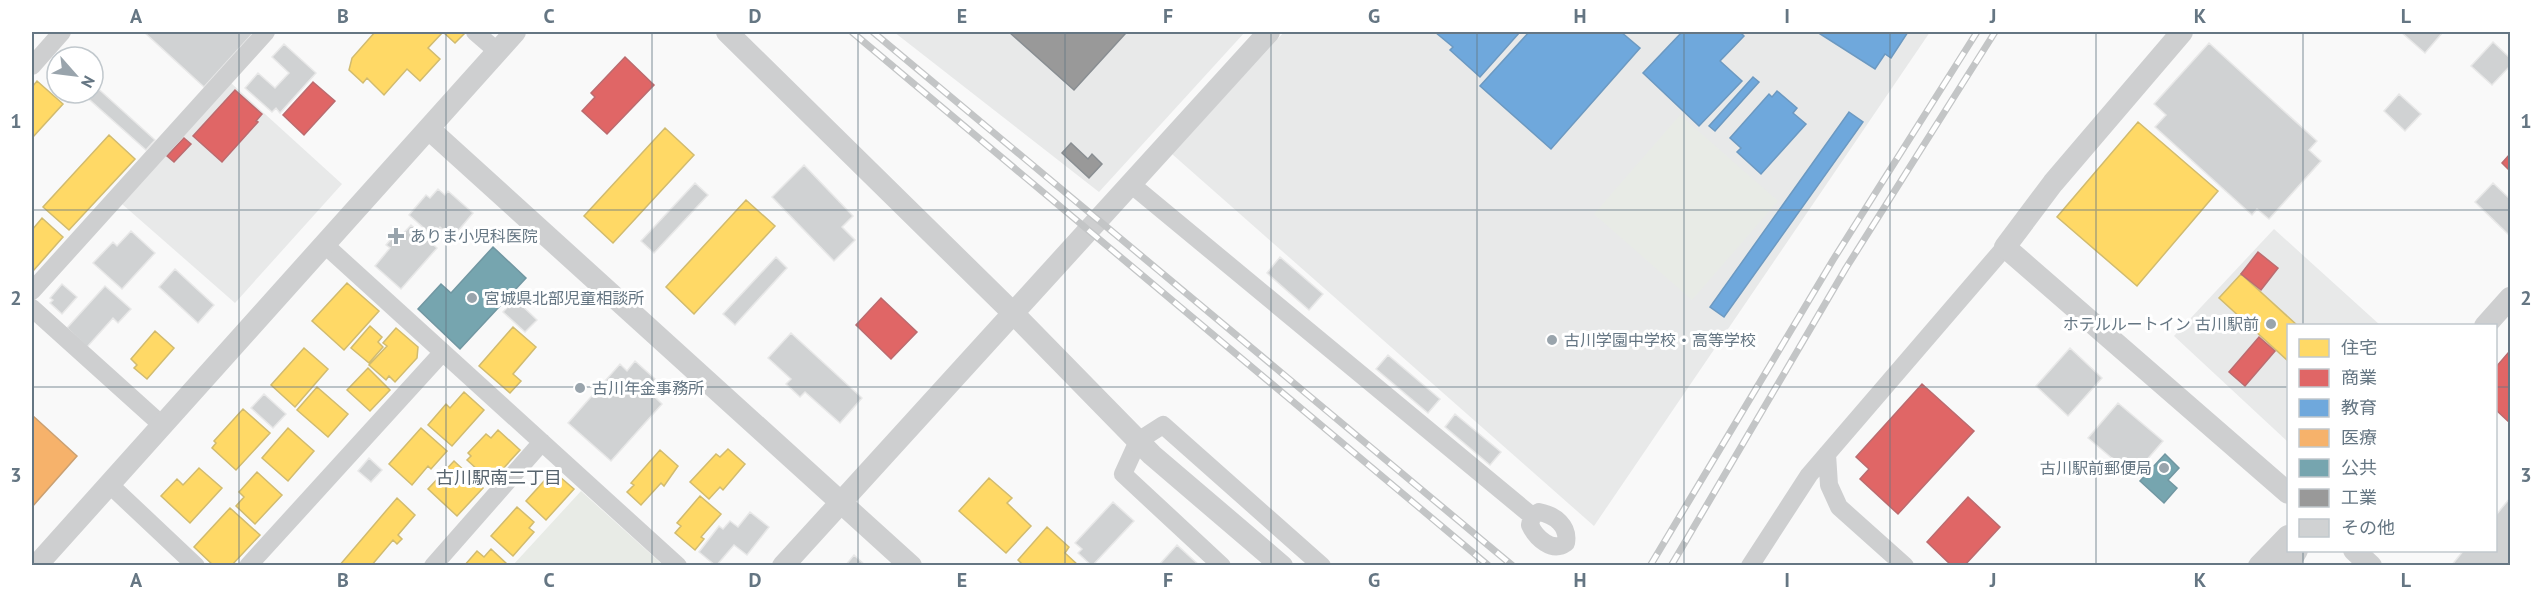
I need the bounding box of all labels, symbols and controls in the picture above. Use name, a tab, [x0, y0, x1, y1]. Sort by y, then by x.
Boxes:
text: A	[130, 3, 143, 29]
text: B	[337, 3, 349, 29]
text: C	[543, 3, 555, 29]
text: D	[749, 3, 762, 29]
text: E	[957, 3, 967, 29]
text: F	[1163, 3, 1173, 29]
text: G	[1368, 3, 1380, 29]
text: H	[1573, 3, 1587, 29]
text: I	[1784, 3, 1790, 29]
text: J	[1989, 3, 1996, 29]
text: K	[2194, 3, 2207, 29]
text: L	[2401, 3, 2412, 29]
north arrow	[45, 45, 105, 105]
text: N	[77, 73, 100, 91]
text: 1	[10, 108, 22, 134]
text: 1	[2520, 108, 2532, 134]
place label: ありま小児科医院	[410, 226, 538, 246]
marker: ありま小児科医院	[387, 227, 405, 245]
text: 2	[10, 285, 22, 311]
text: 2	[2520, 285, 2532, 311]
place label: 宮城県北部児童相談所	[484, 288, 644, 308]
marker: 宮城県北部児童相談所	[465, 291, 479, 305]
place label: ホテルルートイン 古川駅前	[2063, 314, 2259, 334]
marker: ホテルルートイン 古川駅前	[2264, 317, 2278, 331]
legend	[2287, 324, 2497, 552]
place label: 古川学園中学校・高等学校	[1564, 330, 1756, 350]
marker: 古川学園中学校・高等学校	[1545, 333, 1559, 347]
text: 住宅	[2341, 336, 2377, 359]
text: 商業	[2341, 366, 2377, 389]
place label: 古川年金事務所	[592, 378, 704, 398]
marker: 古川年金事務所	[573, 381, 587, 395]
text: 教育	[2341, 396, 2377, 419]
text: 医療	[2341, 426, 2377, 449]
text: 公共	[2341, 456, 2377, 479]
place label: 古川駅前郵便局	[2040, 458, 2152, 478]
marker: 古川駅前郵便局	[2157, 461, 2171, 475]
text: 3	[10, 462, 22, 488]
text: 3	[2520, 462, 2532, 488]
district label: 古川駅南二丁目	[436, 466, 562, 489]
text: 工業	[2341, 486, 2377, 509]
text: その他	[2341, 516, 2395, 539]
text: A	[130, 567, 143, 593]
text: B	[337, 567, 349, 593]
text: C	[543, 567, 555, 593]
text: D	[749, 567, 762, 593]
text: E	[957, 567, 967, 593]
text: F	[1163, 567, 1173, 593]
text: G	[1368, 567, 1380, 593]
text: H	[1573, 567, 1587, 593]
text: I	[1784, 567, 1790, 593]
text: J	[1989, 567, 1996, 593]
text: K	[2194, 567, 2207, 593]
text: L	[2401, 567, 2412, 593]

